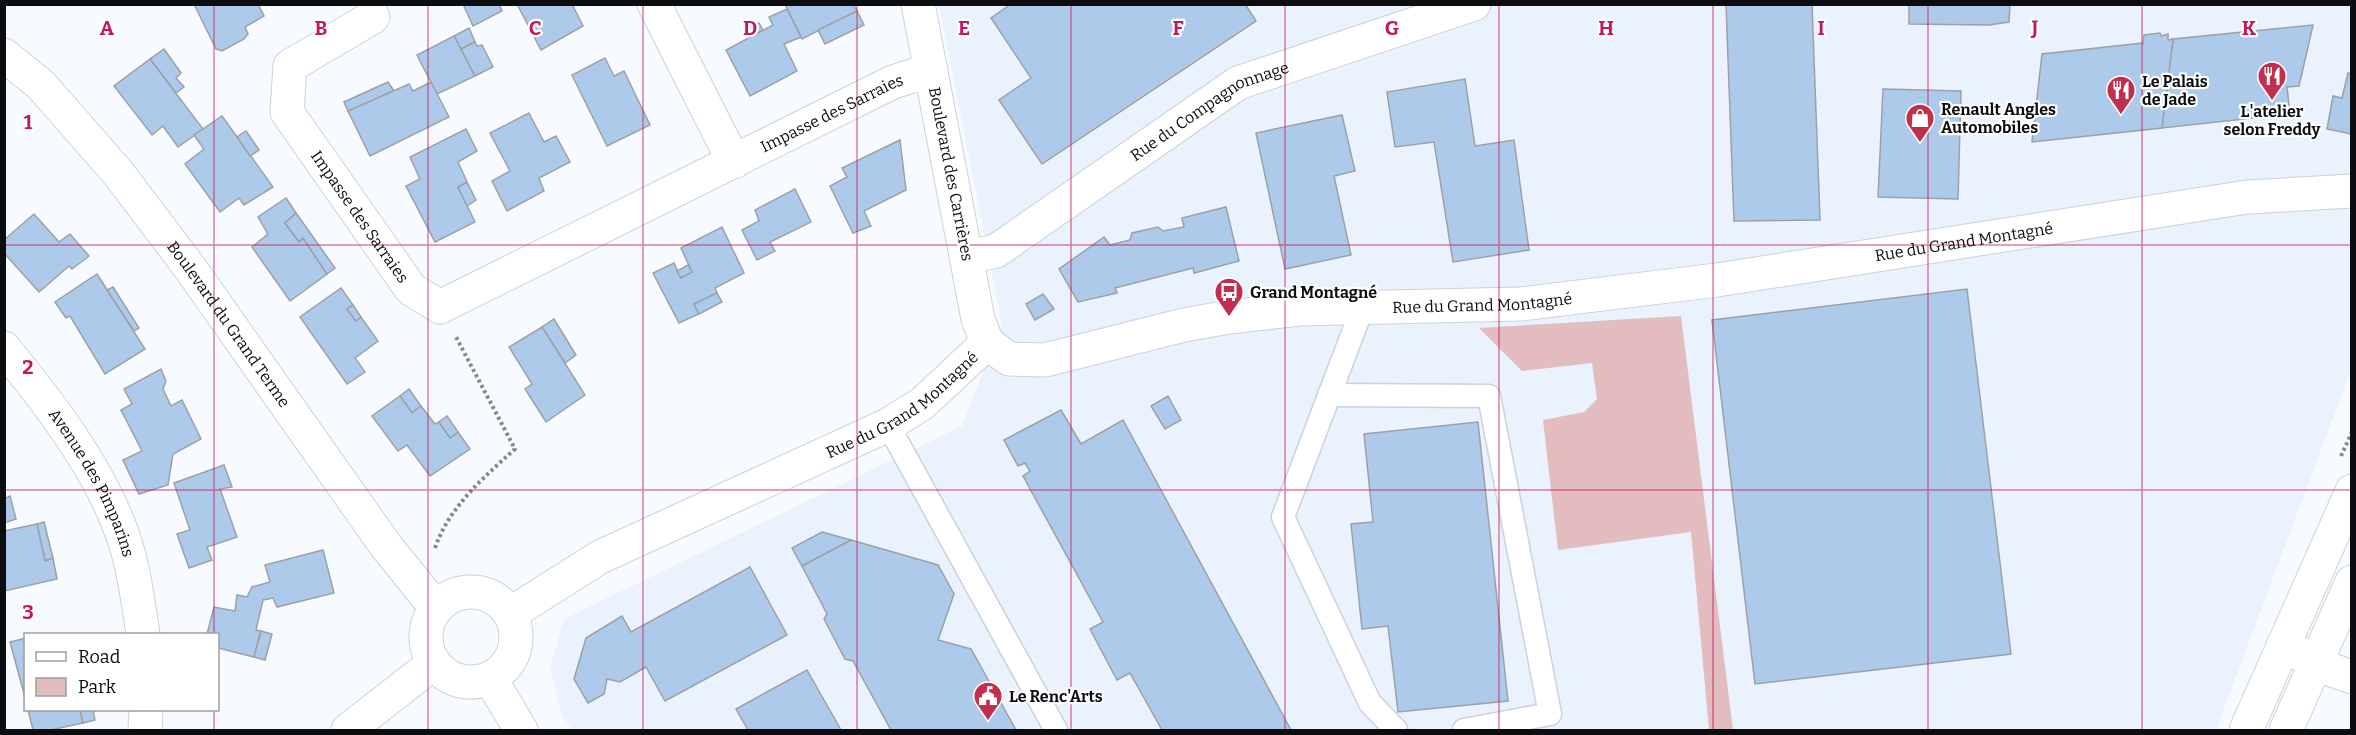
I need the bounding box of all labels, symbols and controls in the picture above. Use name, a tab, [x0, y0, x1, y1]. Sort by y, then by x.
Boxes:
text: A	[100, 16, 115, 40]
text: B	[315, 16, 328, 40]
text: C	[529, 16, 541, 40]
text: D	[743, 16, 757, 40]
text: E	[958, 16, 970, 40]
text: F	[1172, 16, 1184, 40]
text: G	[1385, 16, 1399, 40]
text: H	[1598, 16, 1614, 40]
text: I	[1817, 16, 1825, 40]
text: J	[2031, 16, 2039, 40]
text: K	[2242, 16, 2257, 40]
street label: Rue du Compagnonnage	[1126, 57, 1291, 165]
restaurant icon: L'atelier selon Freddy	[2256, 60, 2288, 102]
street label: Impasse des Sarraies	[757, 70, 905, 156]
place label: Le Palais de Jade	[2142, 72, 2208, 109]
restaurant icon: Le Palais de Jade	[2105, 74, 2137, 116]
street label: Boulevard des Carrières	[925, 85, 977, 263]
place label: Renault Angles Automobiles	[1941, 100, 2056, 137]
shop icon: Renault Angles Automobiles	[1904, 102, 1936, 144]
place label: L'atelier selon Freddy	[2224, 102, 2321, 139]
text: 1	[24, 110, 33, 134]
street label: Impasse des Sarraies	[307, 147, 413, 286]
street label: Rue du Grand Montagné	[1873, 218, 2054, 265]
street label: Boulevard du Grand Terme	[163, 237, 295, 411]
bus stop icon: Grand Montagné	[1213, 276, 1245, 318]
place label: Grand Montagné	[1250, 283, 1377, 302]
street label: Rue du Grand Montagné	[1392, 288, 1573, 316]
street label: Rue du Grand Montagné	[823, 347, 982, 462]
text: 2	[22, 355, 34, 379]
street label: Avenue des Pimparins	[45, 405, 138, 559]
text: 3	[22, 600, 34, 624]
legend	[24, 633, 219, 711]
text: Road	[78, 646, 121, 668]
text: Park	[78, 676, 117, 698]
public building icon: Le Renc'Arts	[972, 680, 1004, 722]
place label: Le Renc'Arts	[1009, 687, 1103, 706]

